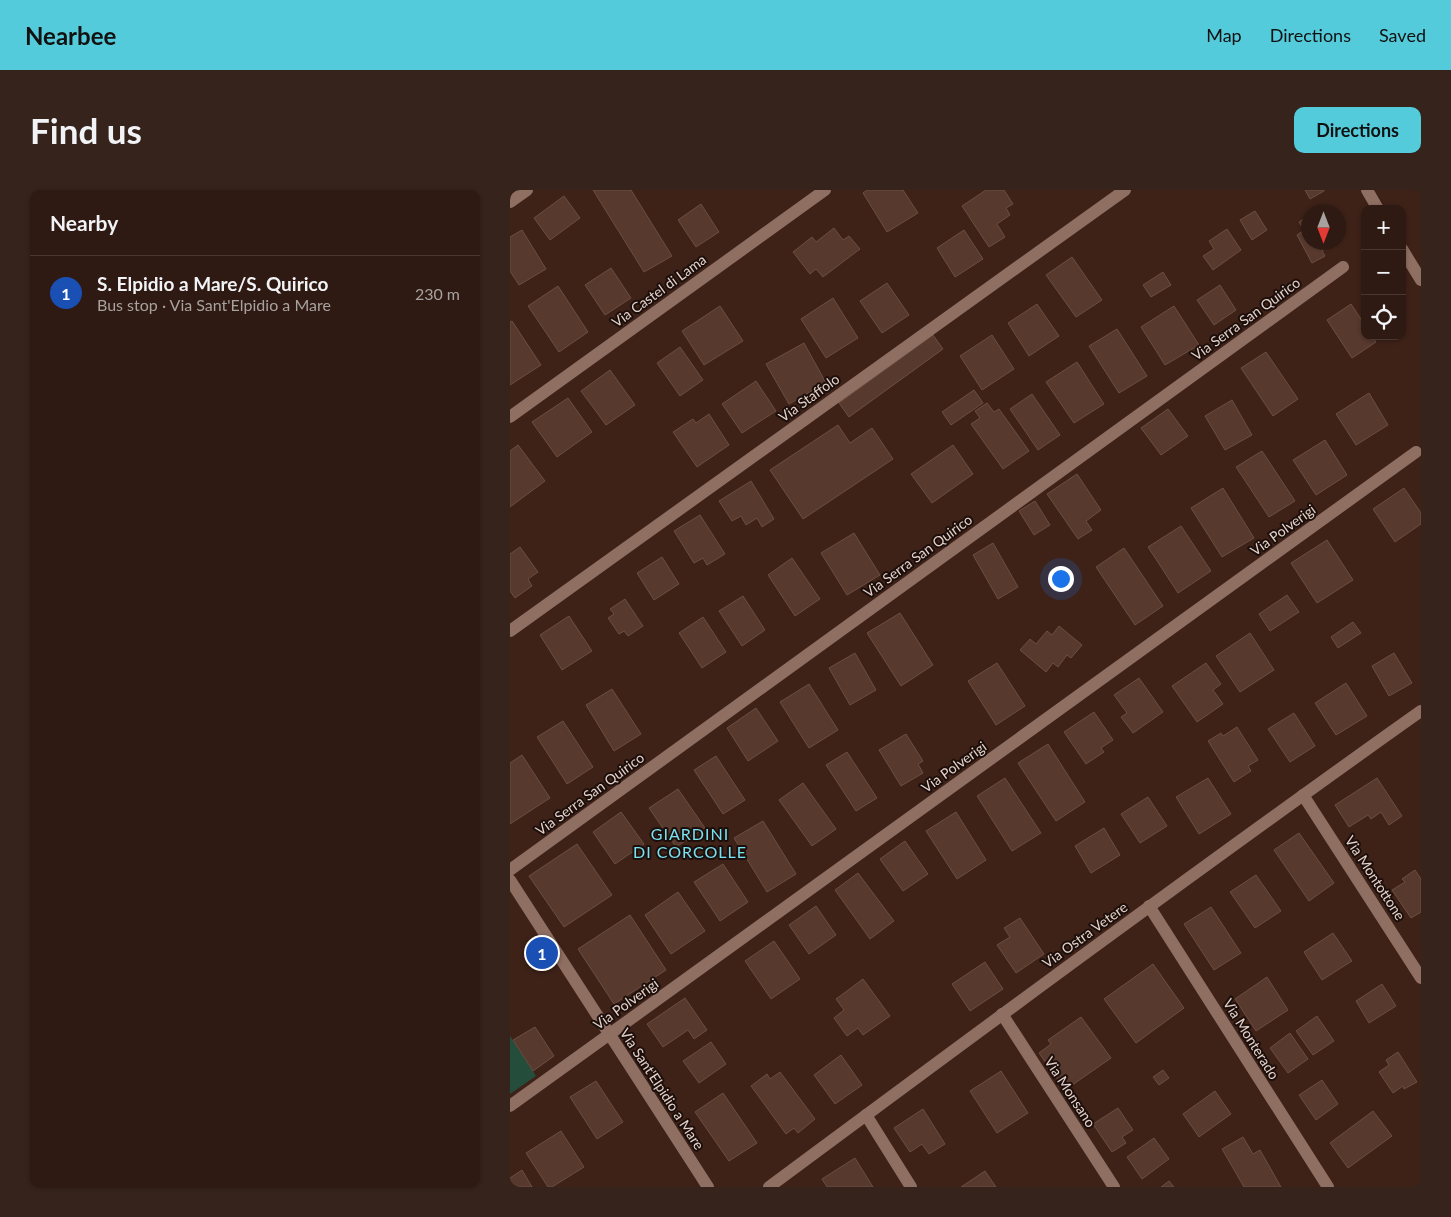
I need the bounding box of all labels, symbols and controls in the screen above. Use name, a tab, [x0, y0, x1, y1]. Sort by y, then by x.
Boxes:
text: Nearbee	[25, 21, 116, 50]
text: Map	[1206, 24, 1242, 46]
text: Directions	[1270, 24, 1351, 46]
text: Saved	[1379, 24, 1426, 46]
button: Directions	[1294, 107, 1421, 153]
text: Find us	[30, 109, 142, 151]
north arrow	[1301, 205, 1346, 250]
map controls	[1361, 205, 1406, 340]
button: +	[1361, 205, 1406, 250]
text: Nearby	[50, 210, 118, 235]
button: −	[1361, 250, 1406, 295]
street label: Via Castel di Lama	[608, 251, 709, 331]
text: S. Elpidio a Mare/S. Quirico	[97, 272, 328, 295]
street label: Via Serra San Quirico	[1188, 273, 1303, 364]
text: 1	[61, 284, 71, 303]
text: 230 m	[415, 284, 460, 303]
text: Bus stop · Via Sant'Elpidio a Mare	[97, 295, 331, 314]
button: locate	[1361, 295, 1406, 340]
street label: Via Staffolo	[775, 370, 842, 425]
street label: Via Polverigi	[1247, 500, 1319, 559]
street label: Via Serra San Quirico	[860, 510, 975, 601]
your location	[1048, 566, 1074, 592]
street label: Via Polverigi	[918, 737, 990, 796]
street label: Via Serra San Quirico	[532, 748, 647, 839]
district label: GIARDINI DI CORCOLLE	[633, 824, 747, 861]
street label: Via Montottone	[1342, 832, 1409, 923]
street label: Via Ostra Vetere	[1039, 898, 1131, 971]
pin: 1	[526, 934, 558, 972]
street label: Via Polverigi	[590, 974, 662, 1033]
street label: Via Monterado	[1220, 995, 1283, 1082]
street label: Via Sant'Elpidio a Mare	[617, 1025, 708, 1153]
street label: Via Monsano	[1041, 1053, 1100, 1130]

